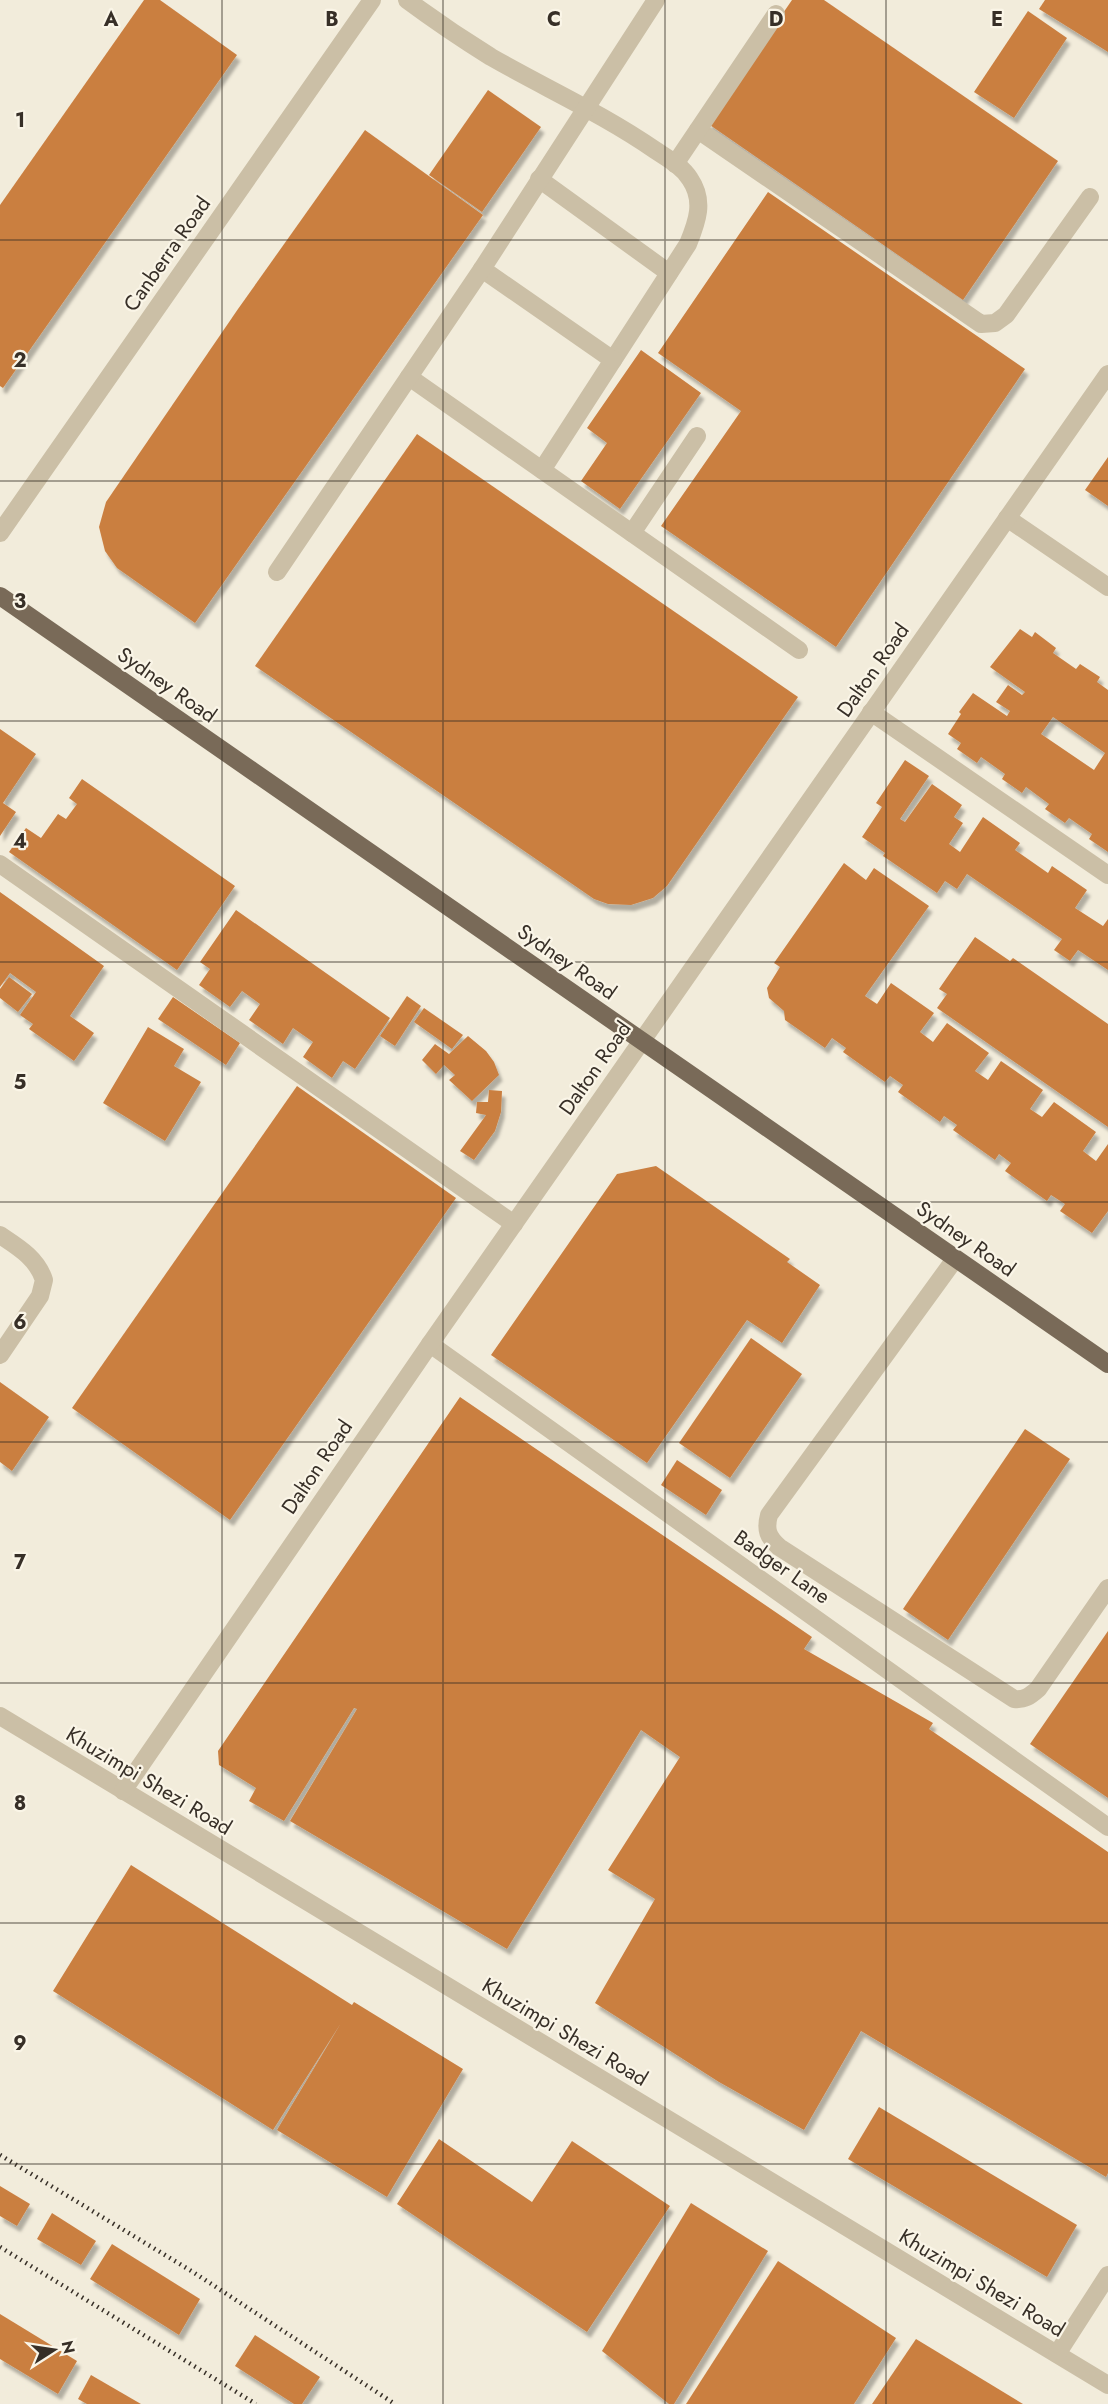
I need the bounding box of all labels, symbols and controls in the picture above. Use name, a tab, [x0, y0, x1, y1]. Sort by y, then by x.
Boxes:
text: A	[103, 5, 119, 34]
text: B	[325, 5, 339, 34]
text: C	[547, 5, 561, 34]
text: D	[769, 5, 783, 34]
text: E	[991, 5, 1003, 34]
text: 1	[15, 106, 25, 135]
street label: Canberra Road	[116, 190, 218, 318]
text: 2	[13, 346, 27, 375]
text: 3	[14, 587, 26, 616]
street label: Dalton Road	[830, 617, 916, 723]
street label: Sydney Road	[111, 640, 223, 730]
text: 4	[13, 827, 27, 856]
street label: Sydney Road	[511, 917, 623, 1007]
street label: Dalton Road	[552, 1015, 638, 1121]
text: 5	[14, 1068, 27, 1097]
street label: Sydney Road	[910, 1194, 1022, 1284]
text: 6	[13, 1308, 27, 1337]
street label: Dalton Road	[274, 1414, 360, 1520]
street label: Badger Lane	[728, 1523, 836, 1611]
text: 7	[14, 1548, 27, 1577]
street label: Khuzimpi Shezi Road	[60, 1719, 238, 1843]
text: 8	[14, 1789, 26, 1818]
street label: Khuzimpi Shezi Road	[476, 1970, 654, 2094]
text: 9	[13, 2029, 27, 2058]
street label: Khuzimpi Shezi Road	[893, 2221, 1071, 2345]
north arrow	[24, 2320, 84, 2380]
text: N	[56, 2338, 81, 2356]

